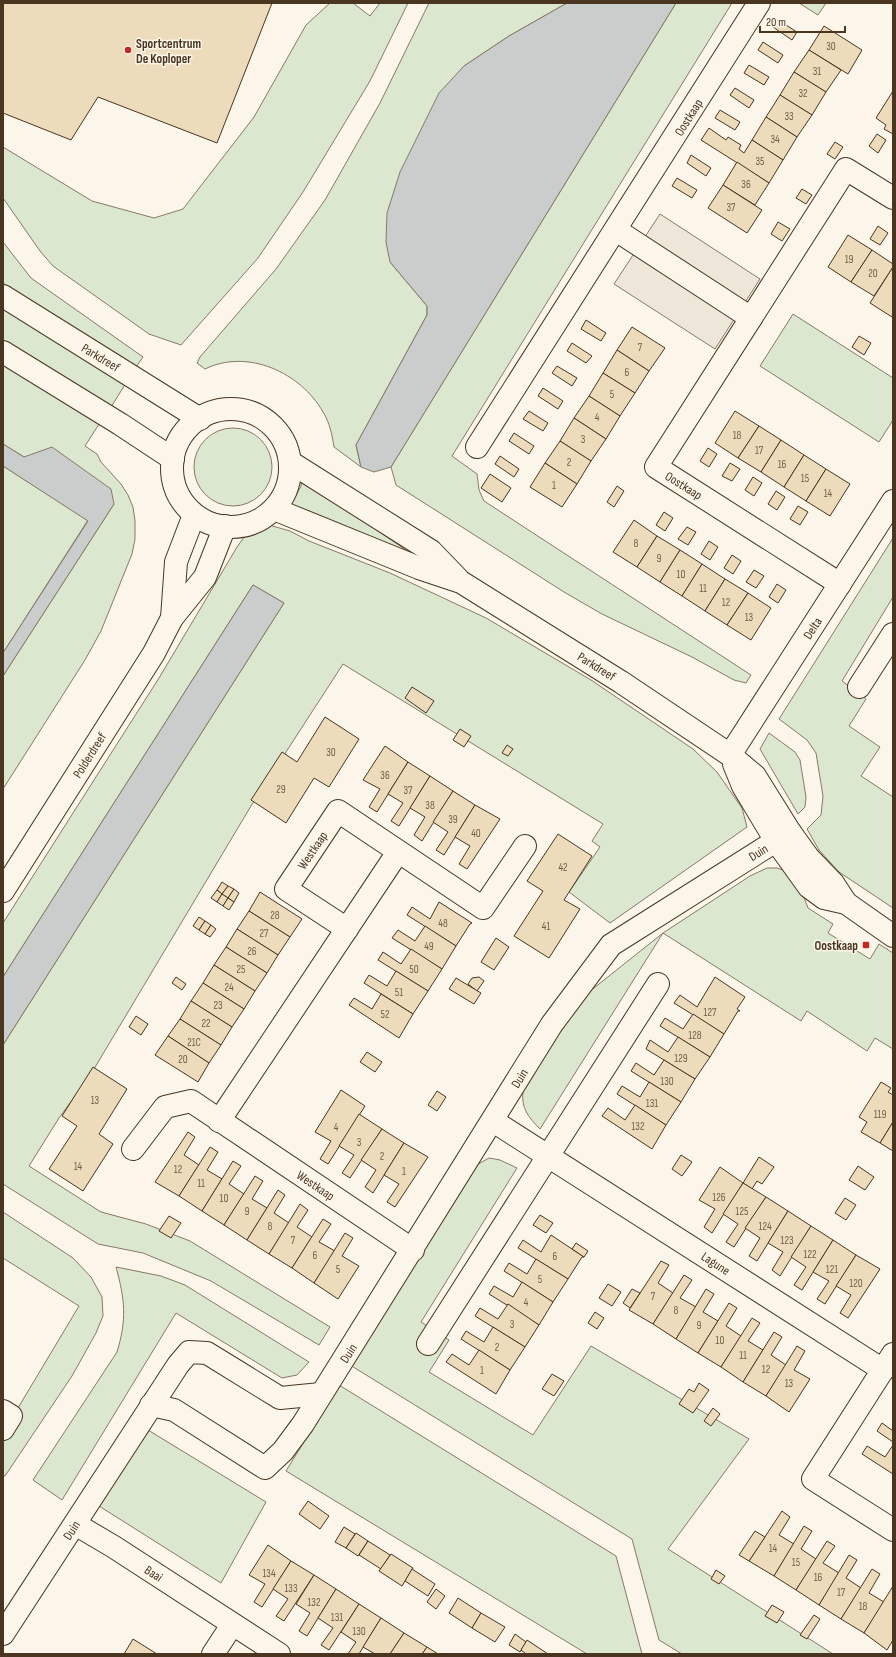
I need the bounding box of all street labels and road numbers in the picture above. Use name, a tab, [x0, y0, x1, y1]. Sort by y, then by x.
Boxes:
street label: Oostkaap	[671, 96, 706, 139]
street label: Parkdreef	[78, 340, 123, 376]
street label: Oostkaap	[662, 468, 705, 503]
street label: Delta	[800, 615, 826, 643]
street label: Parkdreef	[574, 649, 619, 685]
street label: Polderdreef	[70, 730, 110, 781]
street label: Westkaap	[294, 828, 331, 873]
street label: Duin	[746, 841, 771, 865]
street label: Duin	[508, 1066, 532, 1091]
street label: Westkaap	[293, 1167, 338, 1204]
street label: Lagune	[698, 1249, 733, 1279]
street label: Duin	[337, 1341, 361, 1366]
street label: Duin	[60, 1518, 84, 1543]
street label: Baai	[141, 1562, 165, 1586]

